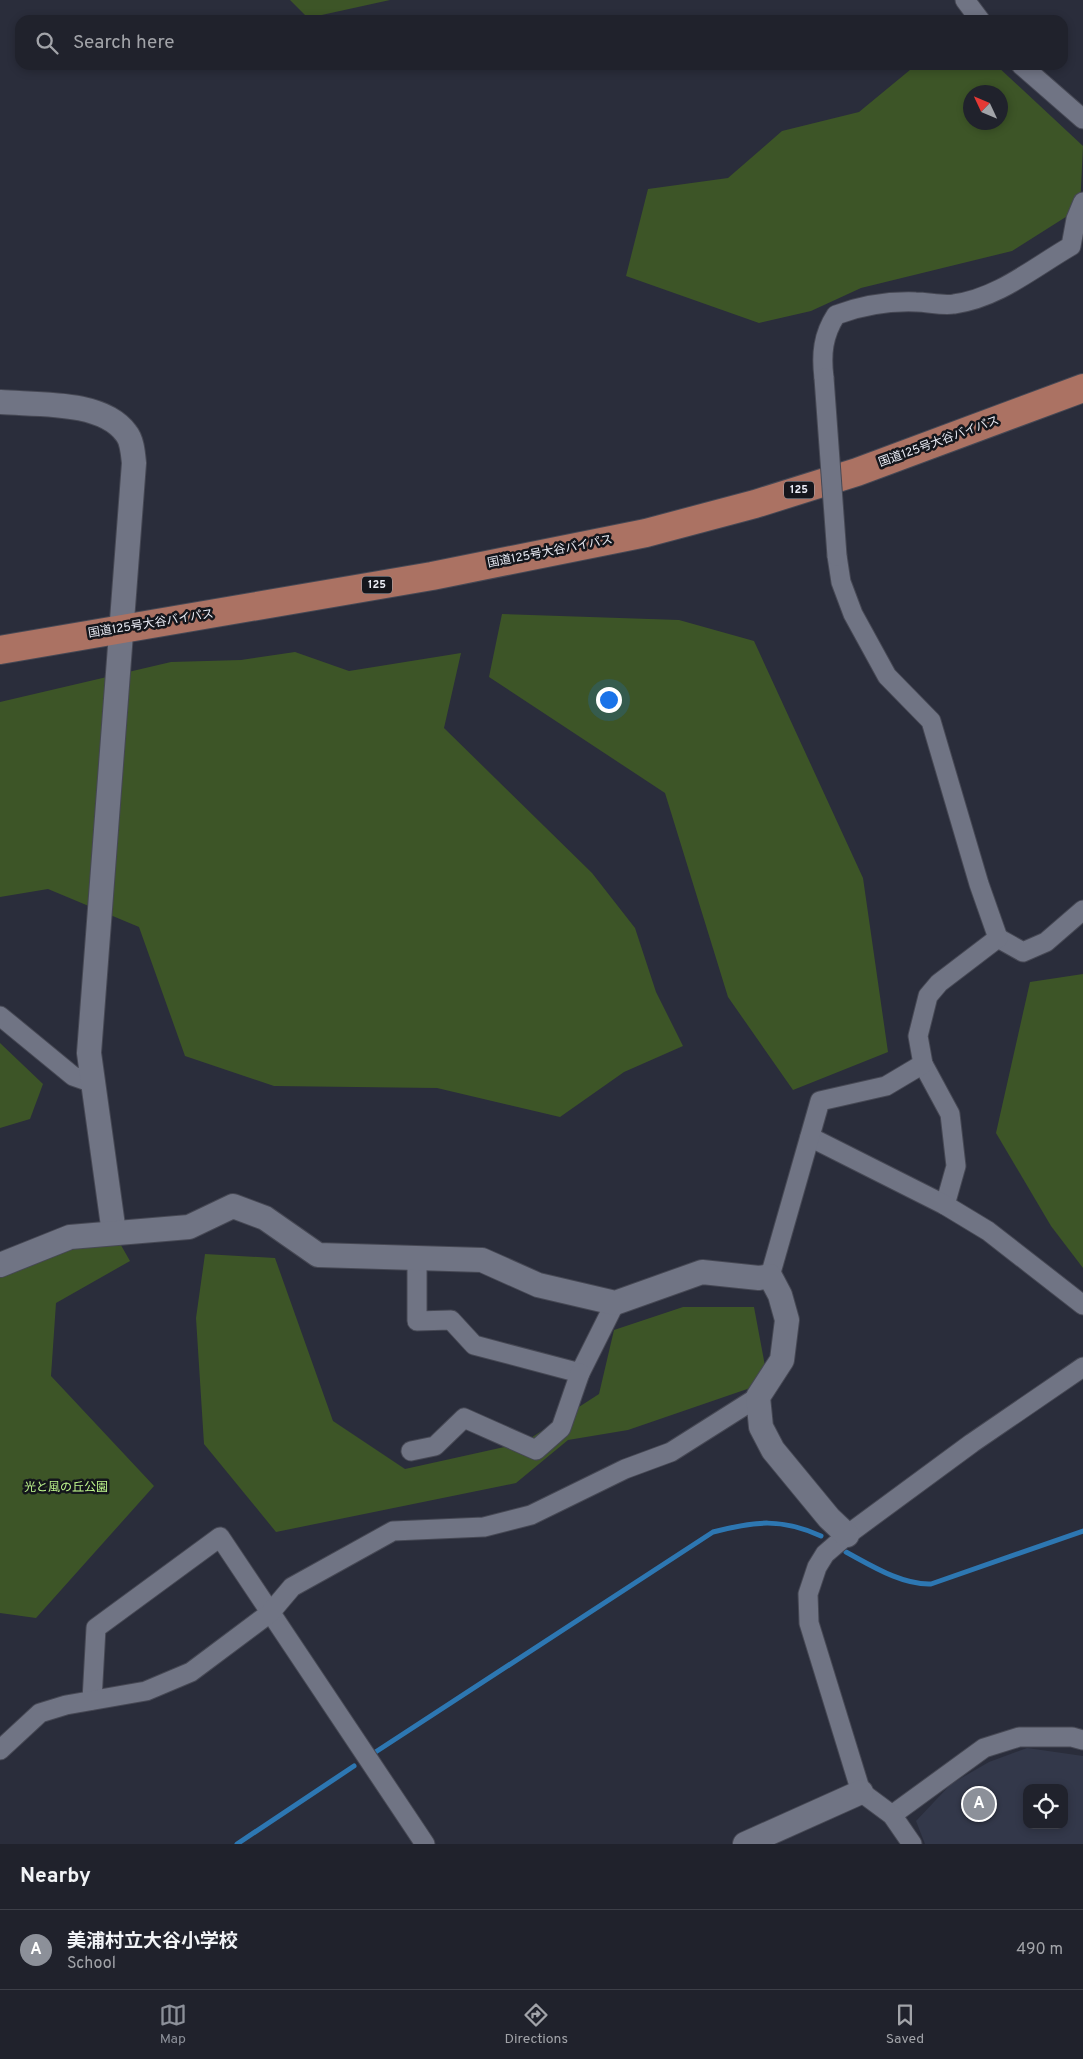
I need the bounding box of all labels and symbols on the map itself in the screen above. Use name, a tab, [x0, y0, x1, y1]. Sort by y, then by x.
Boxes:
north arrow	[963, 85, 1008, 130]
street label: 国道125号大谷バイパス	[877, 413, 1001, 471]
road number: 125	[784, 482, 814, 498]
street label: 国道125号大谷バイパス	[486, 532, 614, 572]
road number: 125	[362, 576, 392, 594]
street label: 国道125号大谷バイパス	[87, 606, 215, 642]
your location	[596, 687, 622, 713]
park label: 光と風の丘公園	[24, 1480, 108, 1496]
pin: A	[963, 1785, 995, 1823]

